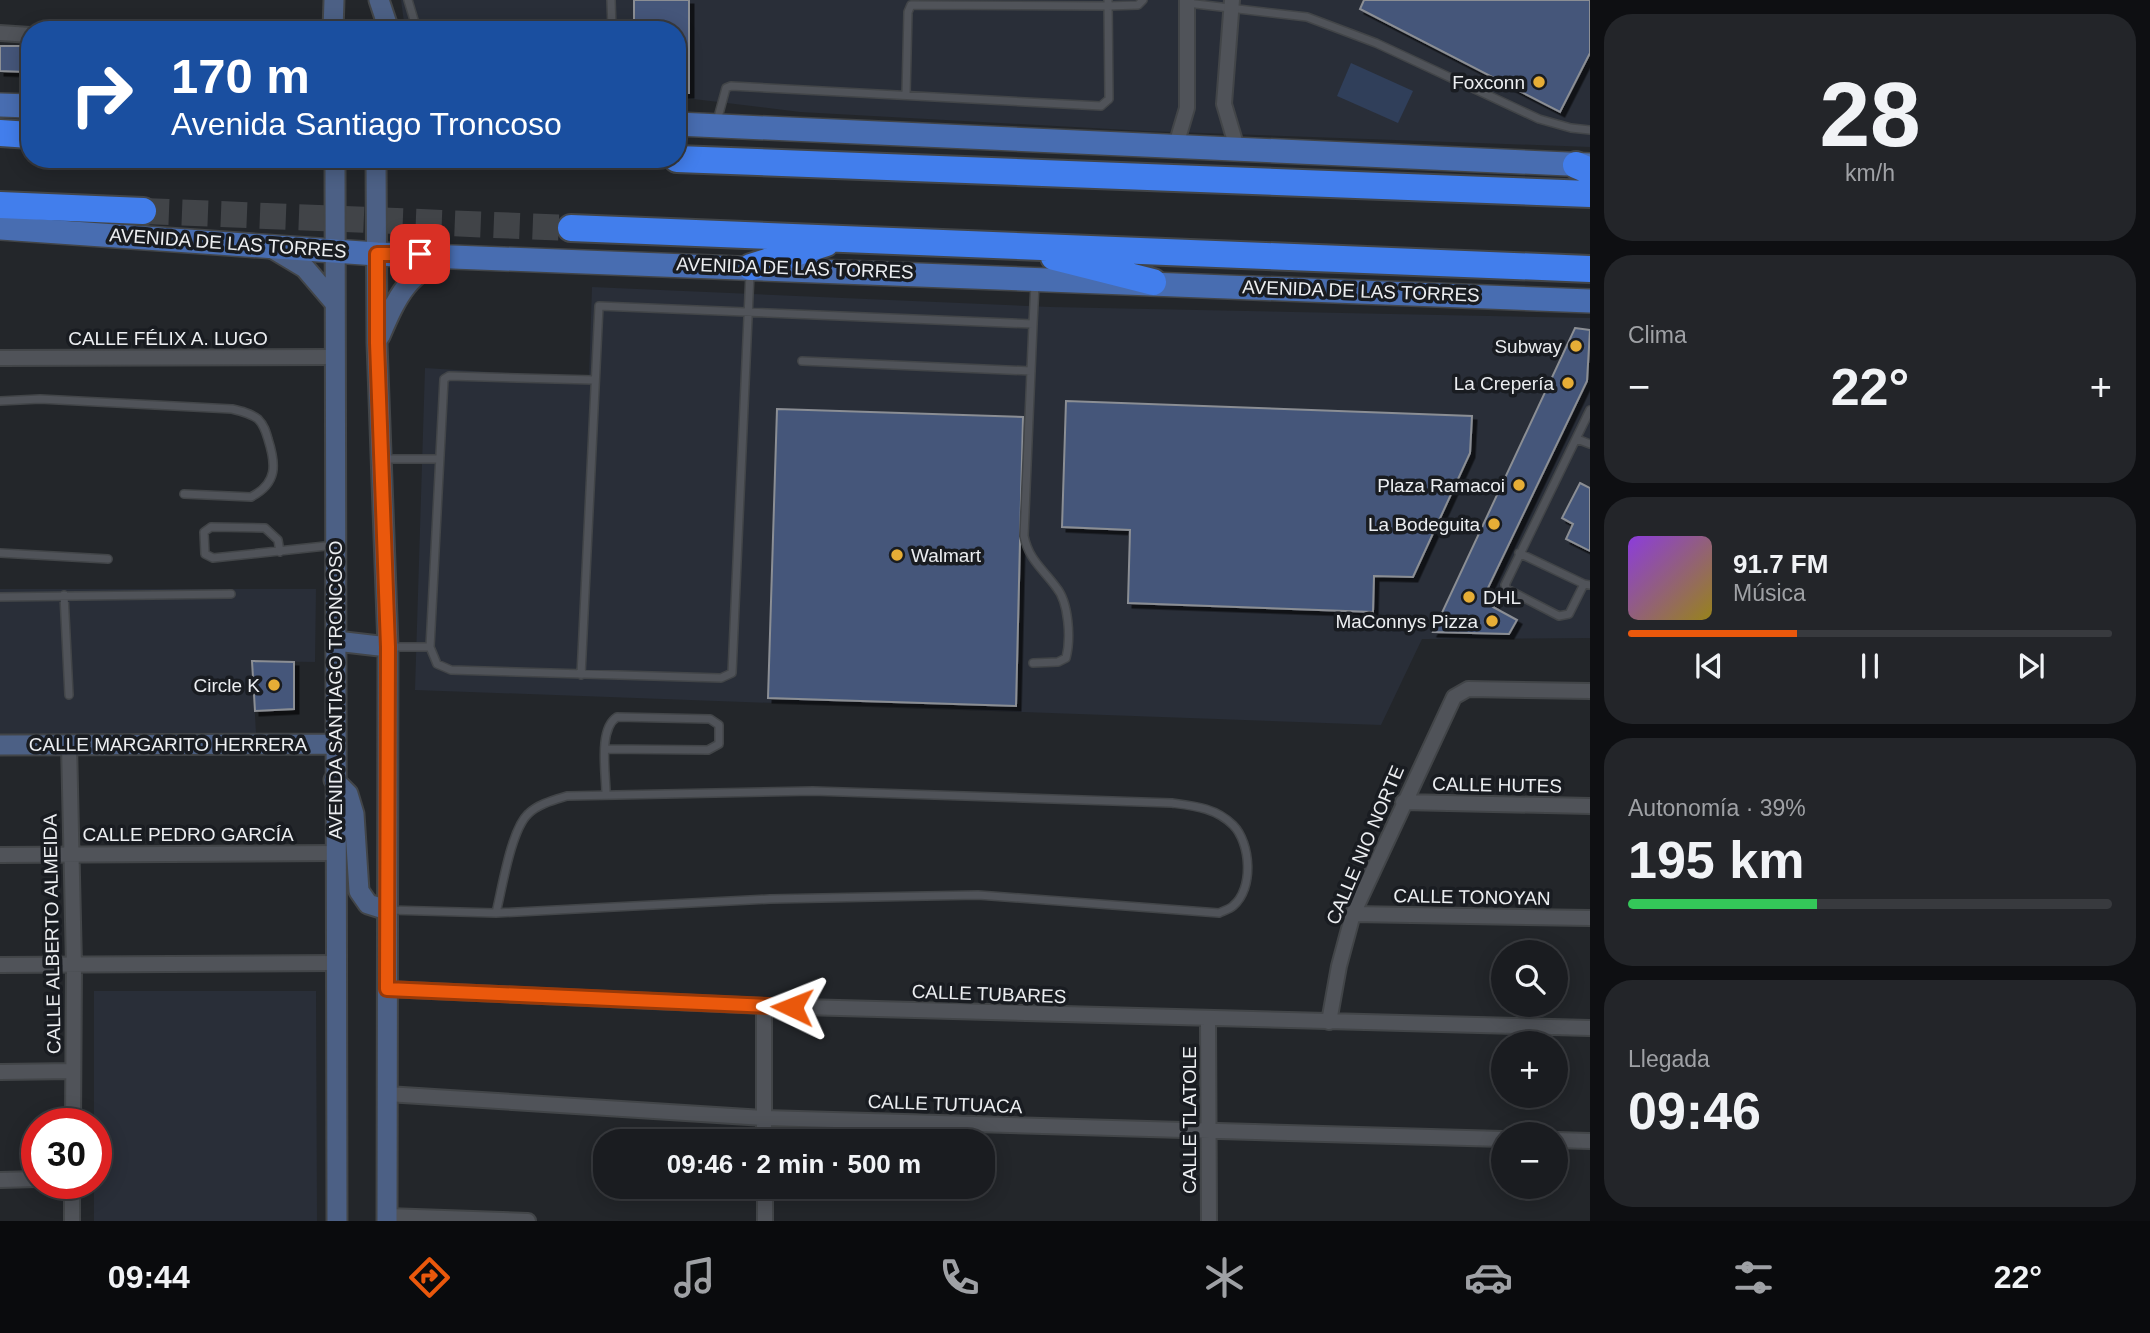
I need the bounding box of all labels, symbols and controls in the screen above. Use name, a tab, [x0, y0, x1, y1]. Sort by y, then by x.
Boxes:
icon: right	[56, 49, 147, 140]
text: 170 m	[171, 49, 310, 103]
text: 28	[1819, 64, 1921, 165]
place label: Foxconn	[1452, 72, 1525, 93]
marker: Foxconn	[1531, 74, 1547, 90]
text: Avenida Santiago Troncoso	[171, 106, 562, 142]
text: km/h	[1845, 160, 1895, 186]
street label: AVENIDA DE LAS TORRES	[109, 224, 347, 262]
pin	[390, 224, 450, 284]
icon: arrive	[401, 235, 439, 273]
street label: AVENIDA DE LAS TORRES	[676, 253, 914, 283]
street label: AVENIDA DE LAS TORRES	[1242, 276, 1480, 306]
text: Clima	[1628, 322, 1687, 348]
street label: CALLE FÉLIX A. LUGO	[68, 328, 268, 349]
place label: Subway	[1494, 336, 1562, 357]
marker: Subway	[1568, 338, 1584, 354]
text: 22°	[1831, 358, 1909, 416]
text: −	[1628, 366, 1650, 408]
text: +	[2090, 366, 2112, 408]
place label: La Crepería	[1454, 373, 1554, 394]
marker: La Crepería	[1560, 375, 1576, 391]
place label: Plaza Ramacoi	[1377, 475, 1505, 496]
marker: Plaza Ramacoi	[1511, 477, 1527, 493]
place label: La Bodeguita	[1368, 514, 1480, 535]
marker: La Bodeguita	[1486, 516, 1502, 532]
street label: AVENIDA SANTIAGO TRONCOSO	[325, 540, 346, 840]
place label: Walmart	[911, 545, 982, 566]
marker: Walmart	[889, 547, 905, 563]
text: 91.7 FM	[1733, 549, 1828, 579]
text: Música	[1733, 580, 1806, 606]
place label: DHL	[1483, 587, 1521, 608]
marker: DHL	[1461, 589, 1477, 605]
place label: MaConnys Pizza	[1335, 611, 1478, 632]
marker: MaConnys Pizza	[1484, 613, 1500, 629]
icon: previous	[1690, 647, 1728, 685]
icon: pause	[1851, 647, 1889, 685]
icon: next	[2012, 647, 2050, 685]
place label: Circle K	[193, 675, 260, 696]
marker: Circle K	[266, 677, 282, 693]
street label: CALLE MARGARITO HERRERA	[29, 734, 308, 755]
street label: CALLE NIO NORTE	[1322, 762, 1408, 928]
street label: CALLE HUTES	[1432, 773, 1562, 797]
text: Autonomía · 39%	[1628, 795, 1806, 821]
street label: CALLE ALBERTO ALMEIDA	[39, 813, 65, 1054]
street label: CALLE PEDRO GARCÍA	[82, 824, 294, 845]
text: 195 km	[1628, 831, 1804, 889]
street label: CALLE TONOYAN	[1393, 885, 1551, 909]
map controls	[1491, 940, 1568, 1199]
button: search	[1491, 940, 1568, 1017]
position arrow	[755, 970, 829, 1044]
street label: CALLE TUBARES	[911, 981, 1067, 1007]
button: +	[1491, 1031, 1568, 1108]
street label: CALLE TLATOLE	[1179, 1046, 1200, 1194]
text: Llegada	[1628, 1046, 1710, 1072]
text: 09:46	[1628, 1082, 1761, 1140]
street label: CALLE TUTUACA	[867, 1091, 1023, 1117]
speed limit sign: 30	[21, 1108, 112, 1199]
button: −	[1491, 1122, 1568, 1199]
text: 09:46 · 2 min · 500 m	[667, 1149, 921, 1179]
icon: directions	[405, 1253, 454, 1302]
icon: music	[670, 1253, 719, 1302]
icon: phone	[935, 1253, 984, 1302]
icon: climate	[1200, 1253, 1249, 1302]
icon: car	[1464, 1253, 1513, 1302]
icon: filters	[1729, 1253, 1778, 1302]
text: 09:44	[108, 1259, 190, 1295]
text: 22°	[1994, 1259, 2042, 1295]

